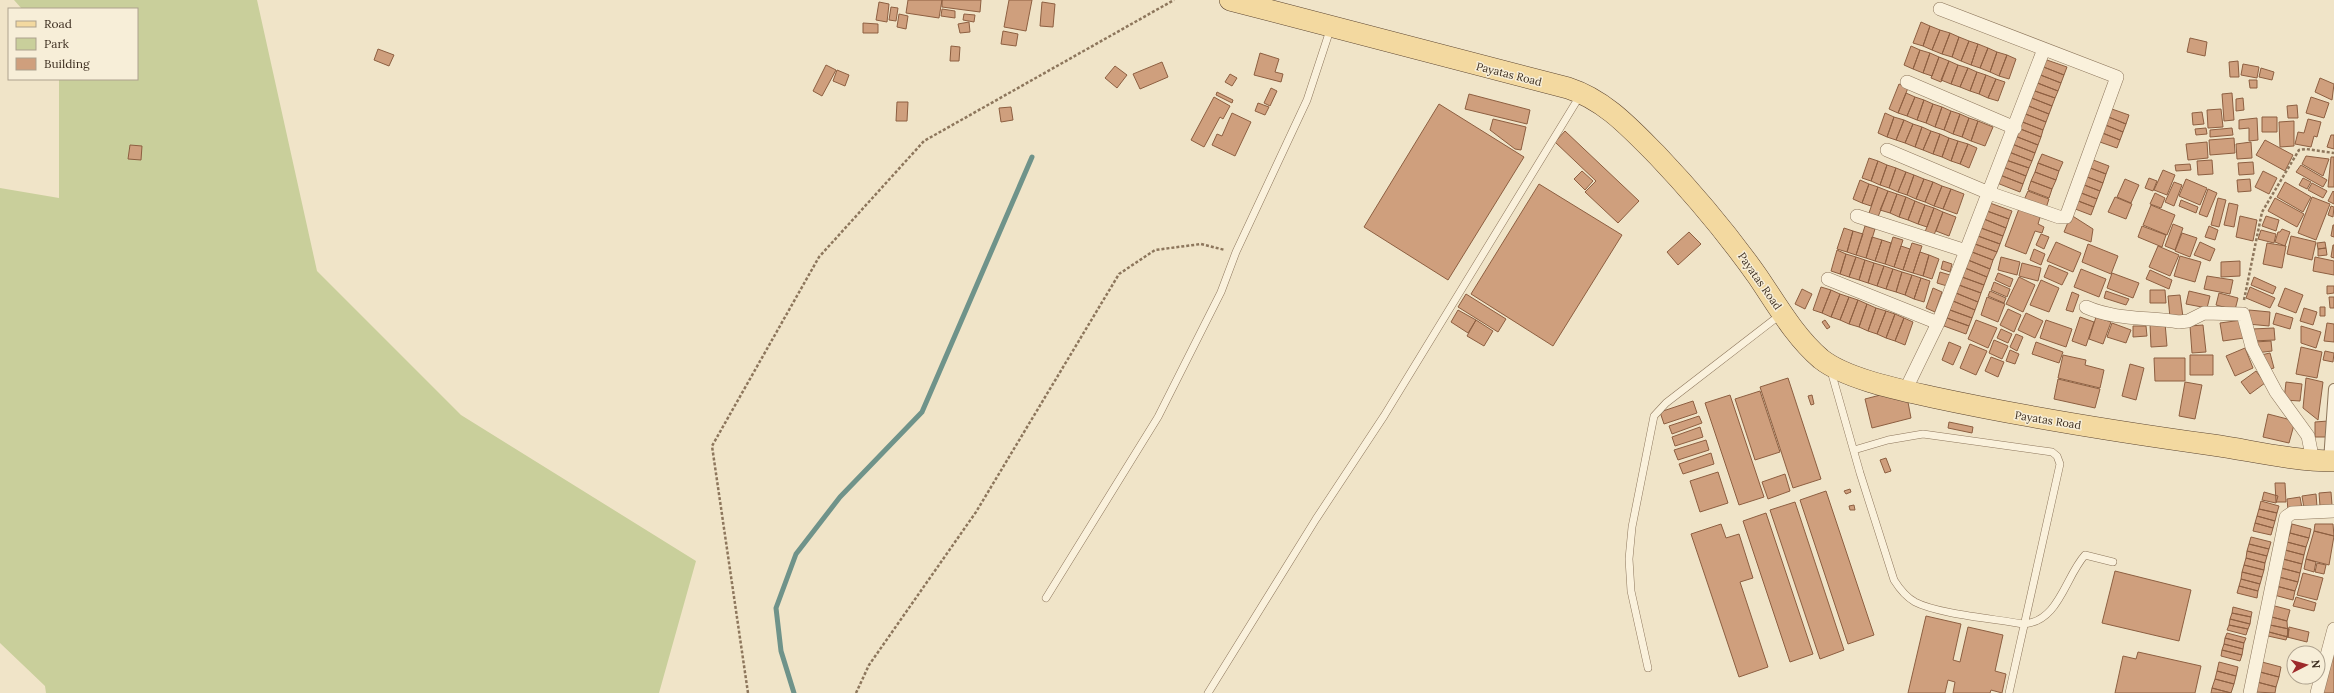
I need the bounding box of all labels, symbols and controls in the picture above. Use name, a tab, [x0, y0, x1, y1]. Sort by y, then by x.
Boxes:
legend	[8, 8, 138, 80]
text: Road	[44, 16, 72, 31]
text: Park	[44, 36, 70, 51]
text: Building	[44, 56, 90, 71]
street label: Payatas Road	[1475, 59, 1544, 89]
street label: Payatas Road	[1735, 250, 1785, 313]
street label: Payatas Road	[2014, 408, 2083, 432]
north arrow	[2286, 645, 2326, 685]
text: N	[2309, 659, 2323, 669]

